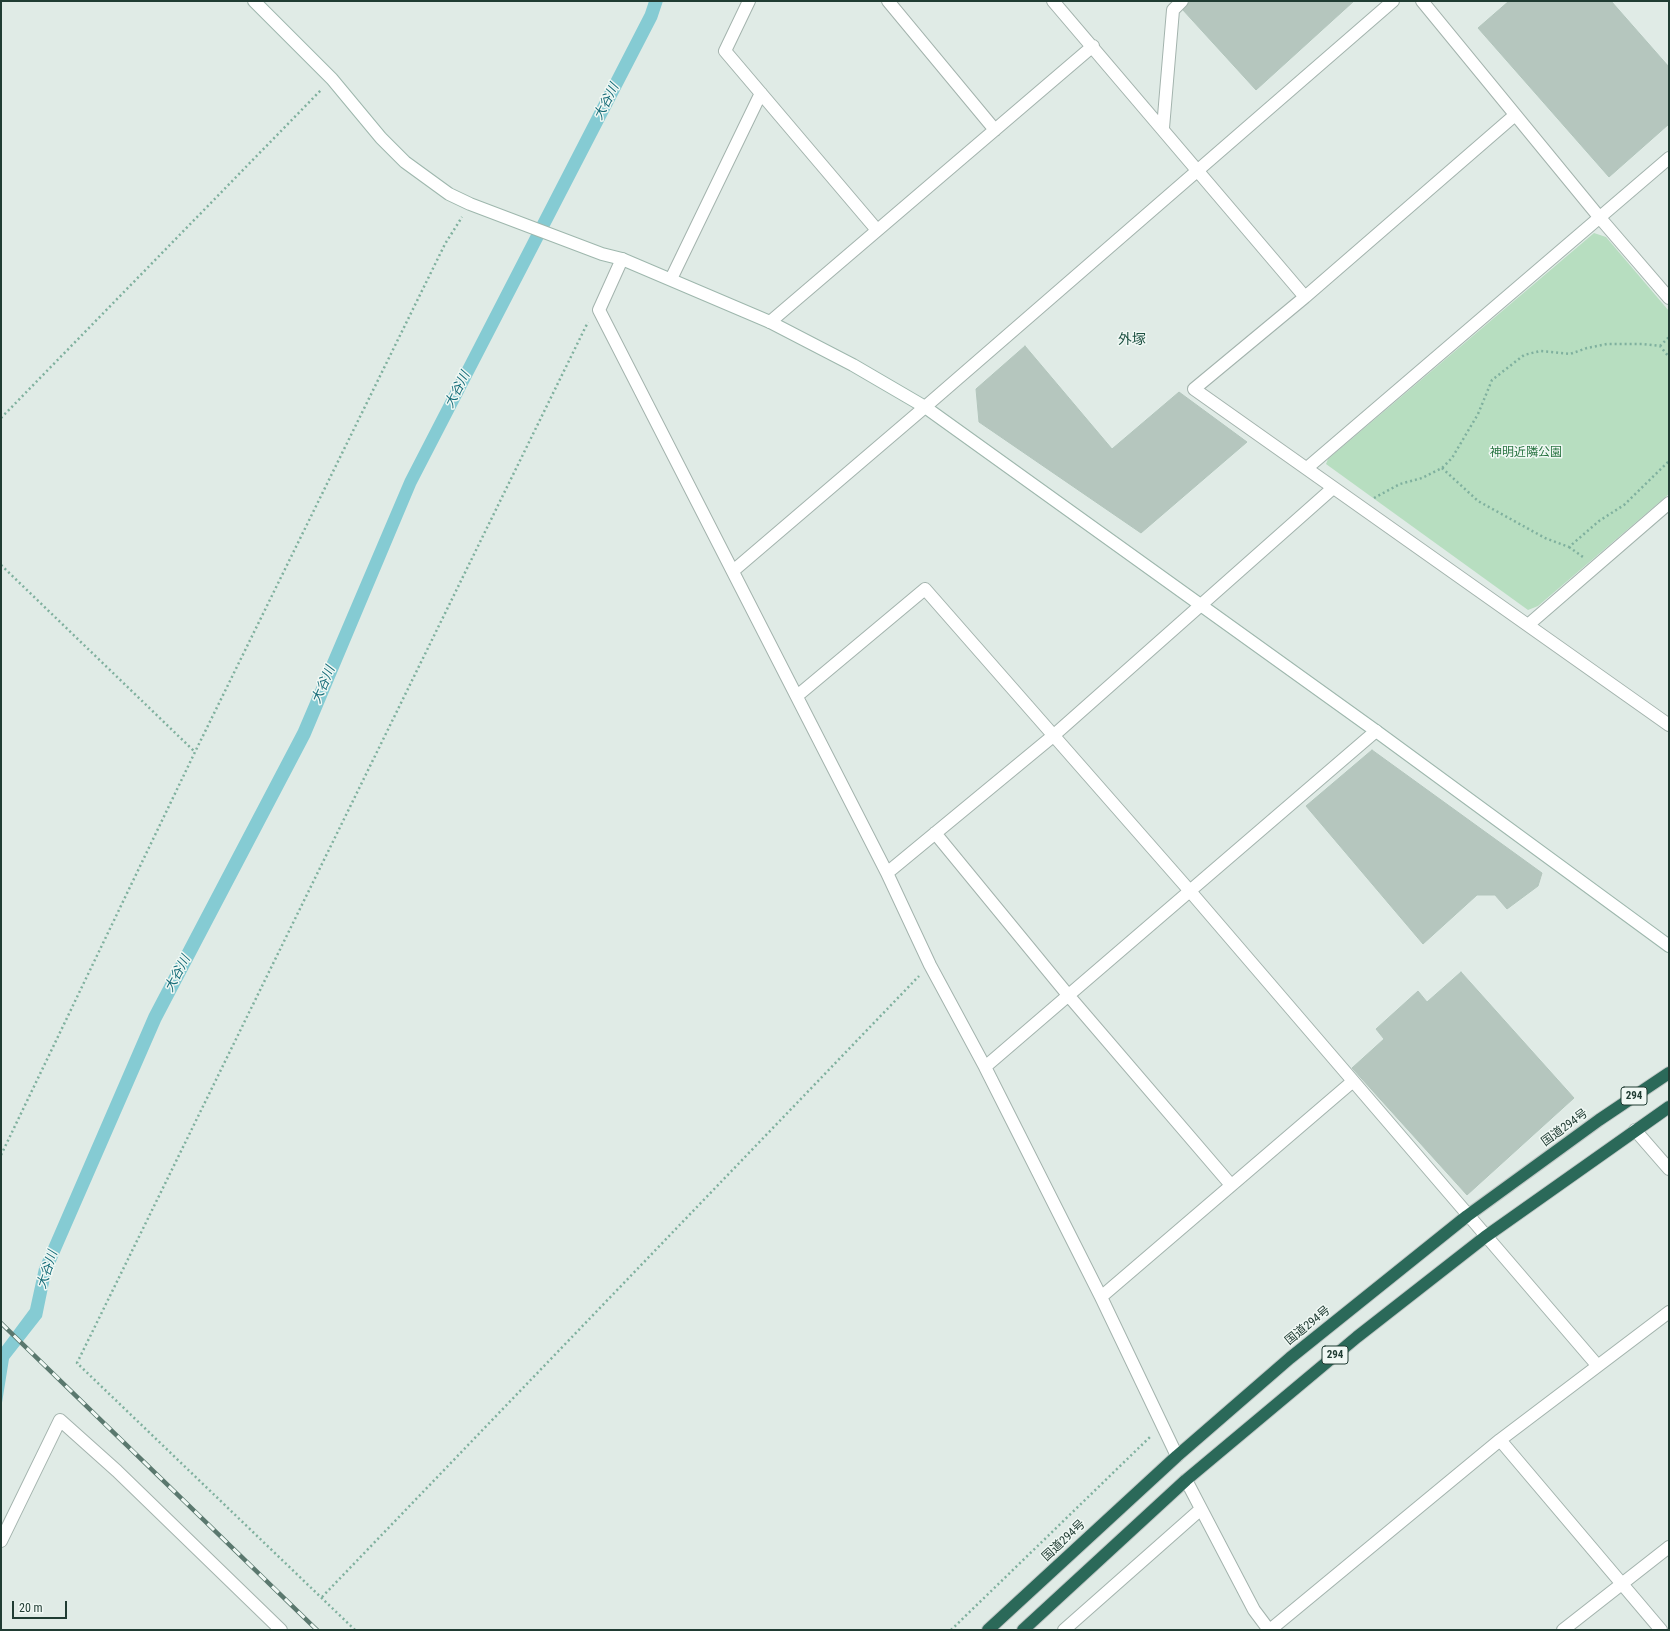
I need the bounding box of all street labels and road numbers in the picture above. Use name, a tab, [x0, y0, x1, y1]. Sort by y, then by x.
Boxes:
road number: 294	[1621, 1087, 1647, 1105]
street label: 国道294号	[1539, 1106, 1591, 1150]
street label: 国道294号	[1283, 1303, 1333, 1349]
road number: 294	[1322, 1346, 1348, 1364]
street label: 国道294号	[1039, 1517, 1089, 1565]

